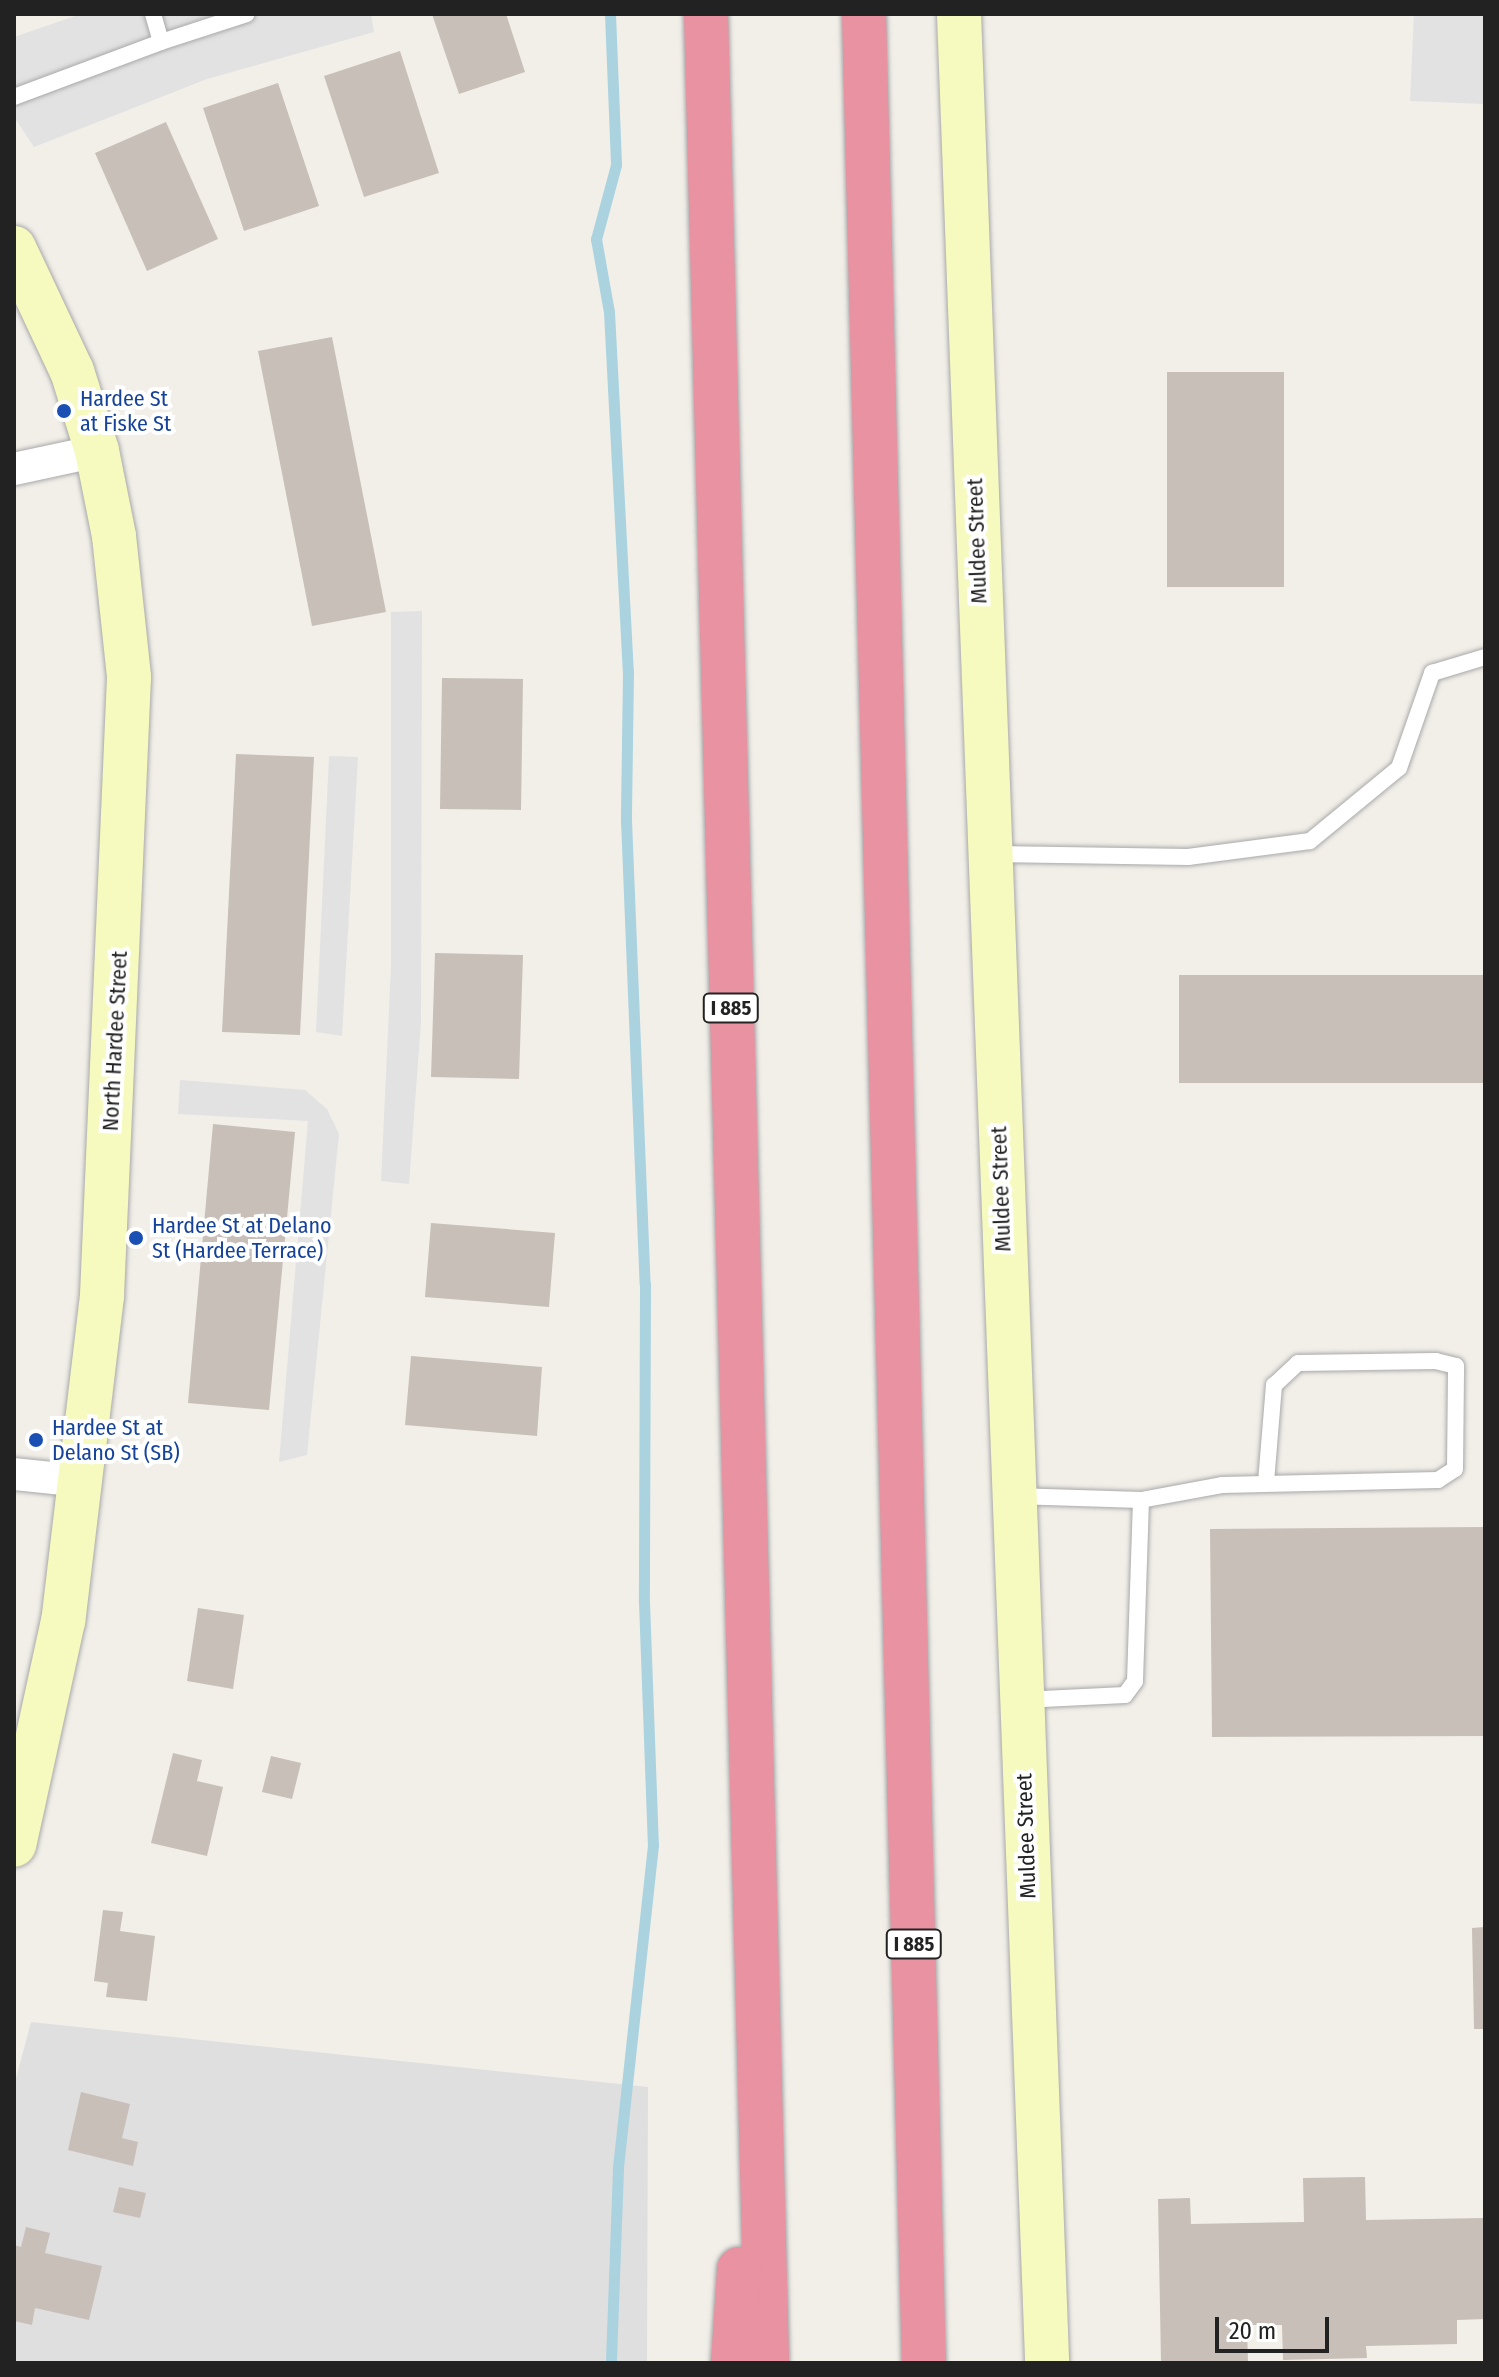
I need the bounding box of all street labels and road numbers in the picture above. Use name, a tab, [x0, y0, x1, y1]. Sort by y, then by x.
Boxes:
street label: Muldee Street	[962, 478, 992, 604]
street label: North Hardee Street	[97, 950, 133, 1132]
road number: I 885	[701, 992, 761, 1024]
street label: Muldee Street	[986, 1126, 1016, 1252]
street label: Muldee Street	[1011, 1773, 1041, 1899]
road number: I 885	[884, 1928, 944, 1960]

